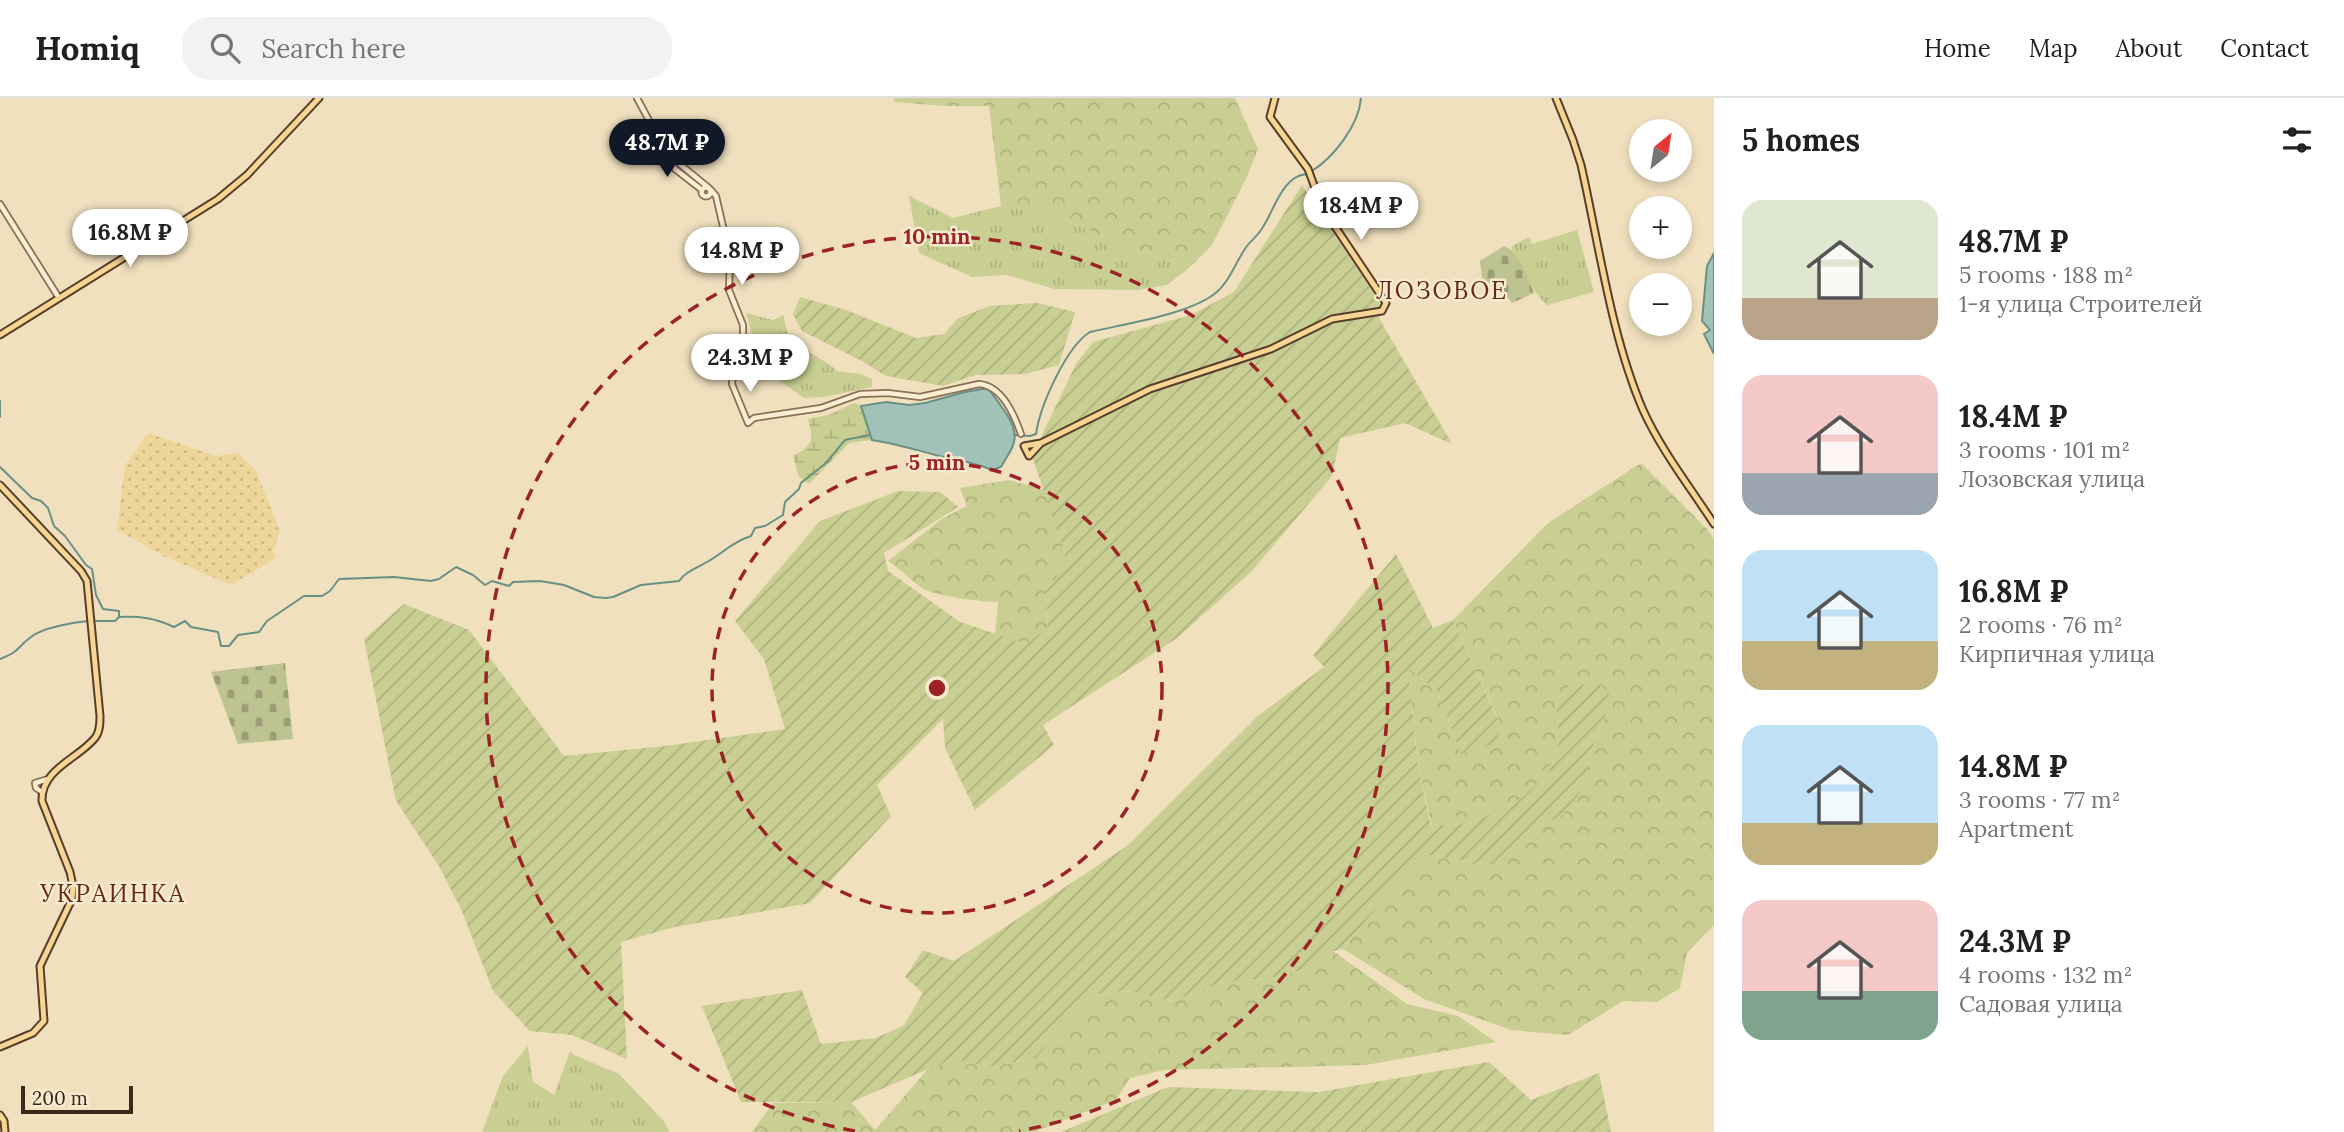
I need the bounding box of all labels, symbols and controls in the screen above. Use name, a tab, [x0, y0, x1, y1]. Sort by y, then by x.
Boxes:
search box	[182, 17, 672, 80]
text: Homiq	[35, 27, 140, 69]
icon: search	[206, 29, 244, 67]
text: Search here	[262, 32, 406, 65]
text: Home	[1924, 33, 1991, 64]
text: Map	[2029, 33, 2078, 64]
text: About	[2116, 33, 2182, 64]
text: Contact	[2220, 33, 2309, 64]
north arrow	[1629, 119, 1692, 182]
map controls	[1629, 119, 1692, 336]
pin: 48.7M ₽	[602, 120, 732, 179]
text: 5 homes	[1742, 121, 1860, 159]
icon: filters	[2278, 121, 2316, 159]
text: 48.7M ₽	[625, 127, 709, 156]
pin: 18.4M ₽	[1296, 183, 1426, 242]
text: 18.4M ₽	[1319, 190, 1403, 219]
button: +	[1629, 196, 1692, 259]
pin: 16.8M ₽	[65, 209, 195, 269]
text: 16.8M ₽	[88, 217, 172, 246]
text: 48.7M ₽	[1959, 222, 2068, 260]
text: 10 min	[904, 223, 971, 250]
pin: 14.8M ₽	[677, 228, 807, 287]
icon: home	[1798, 228, 1882, 312]
text: 14.8M ₽	[700, 235, 784, 264]
text: 5 rooms · 188 m²	[1959, 260, 2133, 289]
button: −	[1629, 273, 1692, 336]
district label: ЛОЗОВОЕ	[1376, 275, 1508, 306]
text: 1-я улица Строителей	[1959, 289, 2203, 318]
pin: 24.3M ₽	[685, 334, 815, 394]
text: 24.3M ₽	[707, 342, 793, 371]
text: 18.4M ₽	[1959, 397, 2067, 435]
icon: home	[1798, 403, 1882, 487]
text: 3 rooms · 101 m²	[1959, 435, 2130, 464]
text: 5 min	[909, 449, 965, 476]
text: Лозовская улица	[1959, 464, 2145, 493]
text: 16.8M ₽	[1959, 572, 2068, 610]
icon: home	[1798, 578, 1882, 662]
text: 2 rooms · 76 m²	[1959, 610, 2123, 639]
text: Кирпичная улица	[1959, 639, 2155, 668]
centre of rings	[925, 676, 949, 700]
text: 14.8M ₽	[1959, 747, 2067, 785]
icon: home	[1798, 753, 1882, 837]
text: 3 rooms · 77 m²	[1959, 785, 2120, 814]
text: Apartment	[1959, 814, 2074, 843]
district label: УКРАИНКА	[39, 878, 186, 909]
text: 24.3M ₽	[1959, 922, 2071, 960]
icon: home	[1798, 928, 1882, 1012]
text: 4 rooms · 132 m²	[1959, 960, 2132, 989]
text: Садовая улица	[1959, 989, 2123, 1018]
scale bar	[21, 1083, 133, 1115]
text: 200 m	[32, 1086, 88, 1110]

